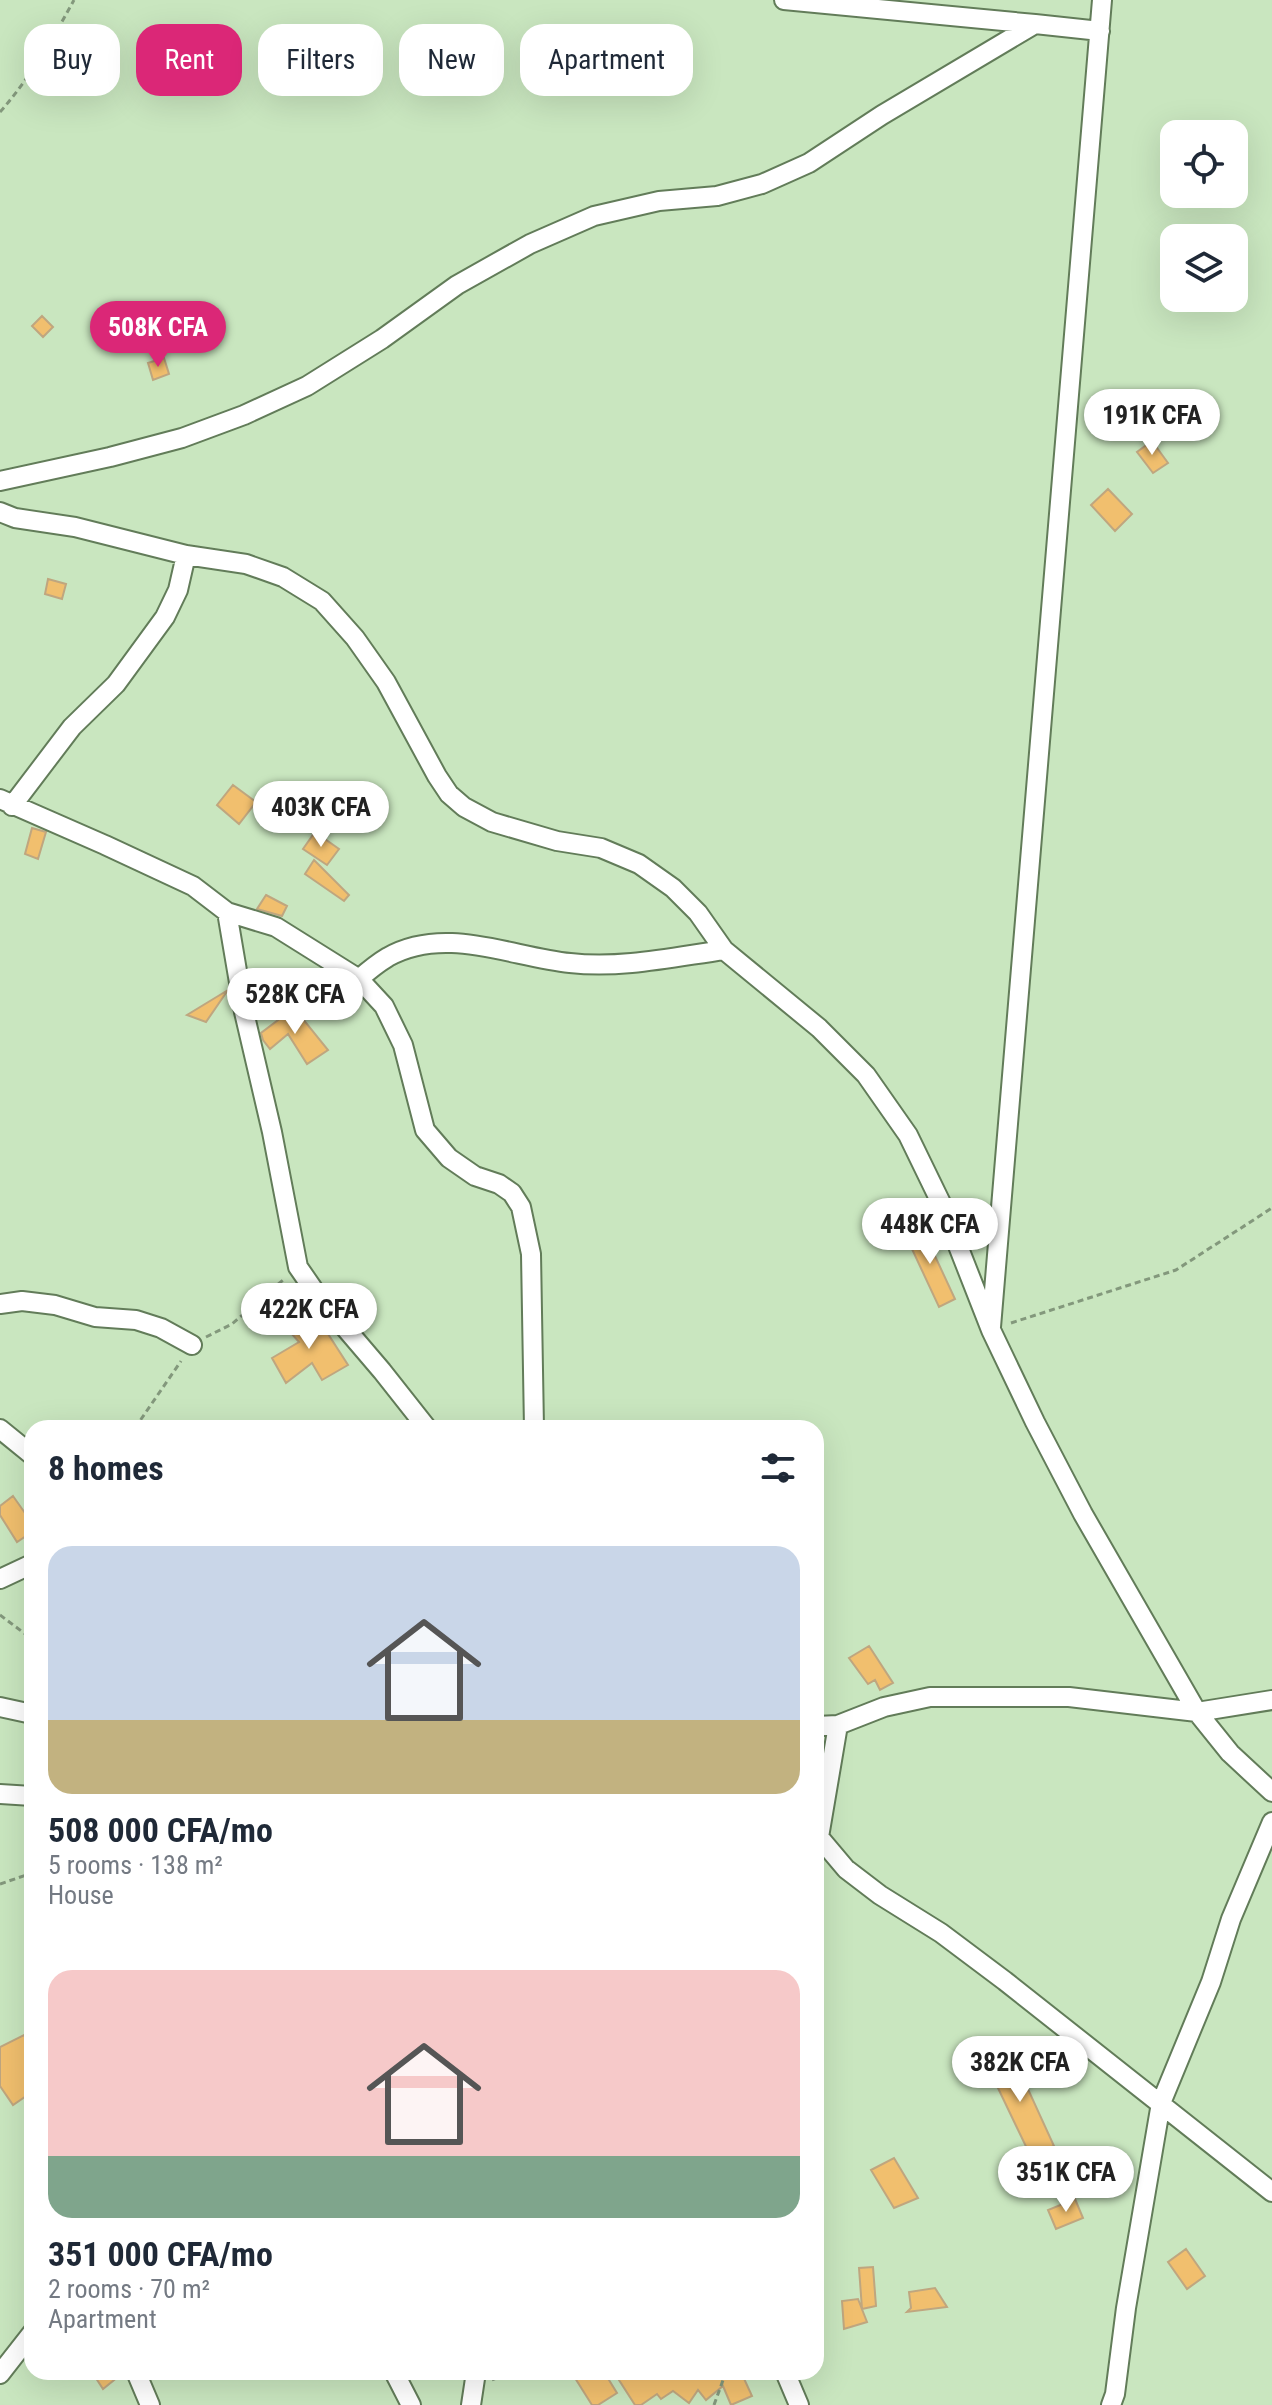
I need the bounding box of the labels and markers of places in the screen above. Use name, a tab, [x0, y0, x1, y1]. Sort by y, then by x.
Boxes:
pin: 508K CFA	[75, 301, 241, 369]
pin: 191K CFA	[1069, 389, 1235, 457]
pin: 403K CFA	[238, 781, 404, 849]
pin: 528K CFA	[212, 968, 378, 1036]
pin: 448K CFA	[847, 1198, 1013, 1266]
pin: 422K CFA	[226, 1283, 392, 1351]
pin: 382K CFA	[937, 2036, 1103, 2104]
pin: 351K CFA	[983, 2146, 1149, 2214]

